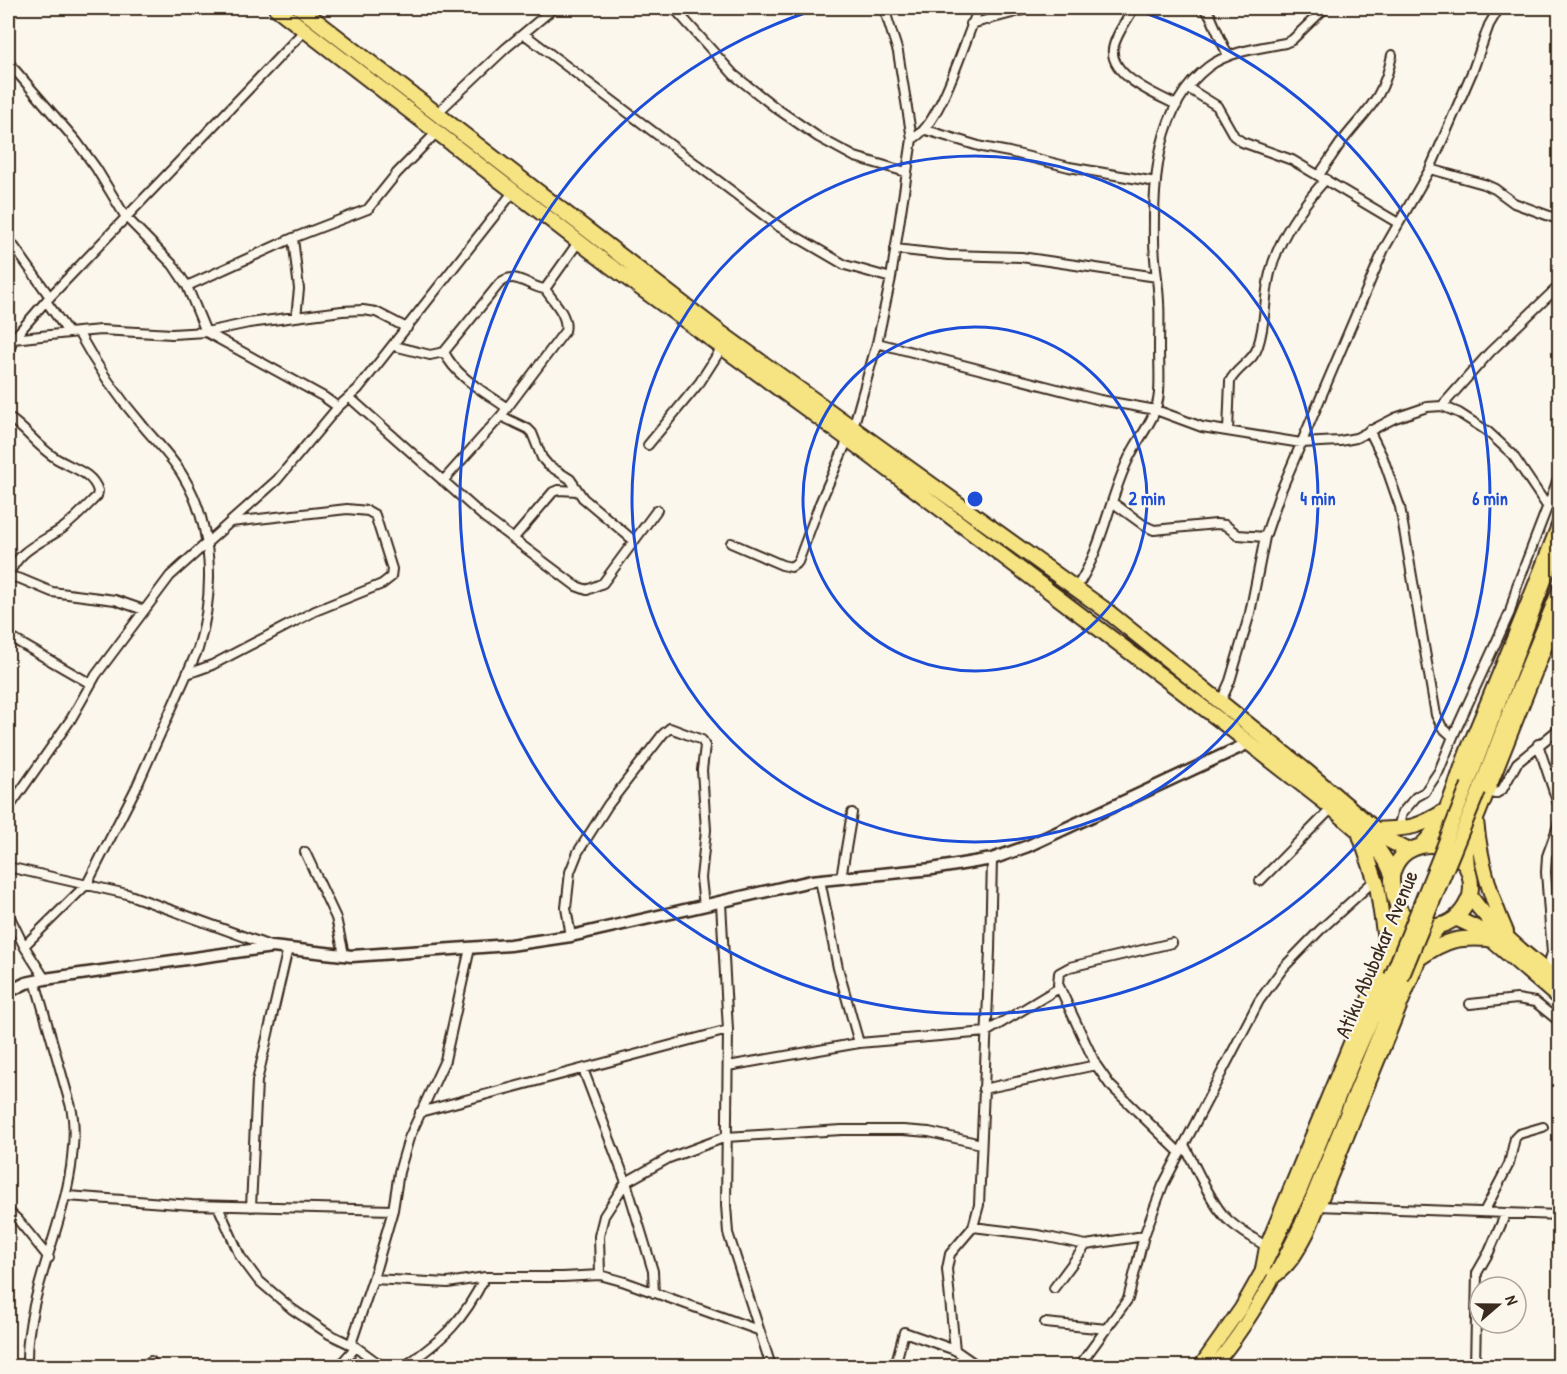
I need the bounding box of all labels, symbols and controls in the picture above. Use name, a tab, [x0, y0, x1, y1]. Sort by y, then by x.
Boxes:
text: 2 min	[1129, 486, 1165, 511]
text: 4 min	[1300, 486, 1336, 511]
text: 6 min	[1472, 486, 1508, 511]
centre of rings	[965, 489, 985, 509]
street label: Atiku Abubakar Avenue	[1327, 865, 1425, 1043]
north arrow	[1468, 1275, 1528, 1335]
text: N	[1500, 1292, 1524, 1308]

